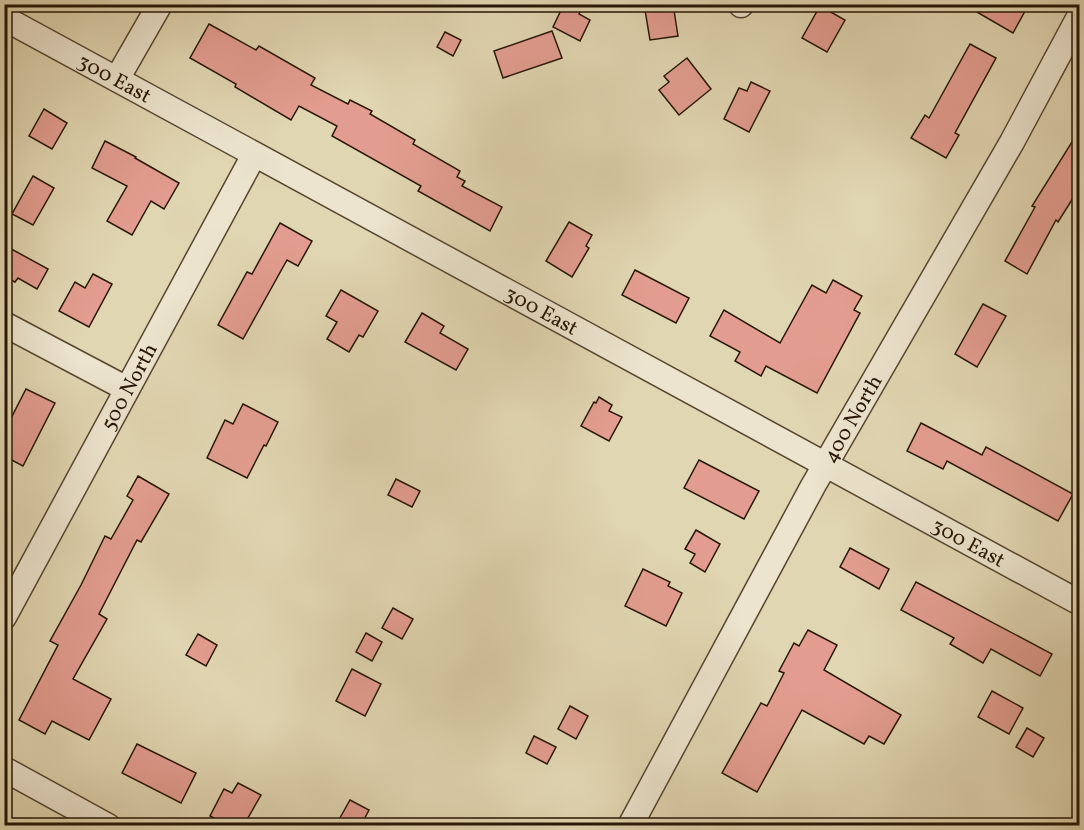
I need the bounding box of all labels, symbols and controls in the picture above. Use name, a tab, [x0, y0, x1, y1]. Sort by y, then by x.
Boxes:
street label: 300 East	[72, 48, 156, 111]
street label: 300 East	[499, 280, 583, 343]
street label: 500 North	[95, 339, 165, 436]
street label: 400 North	[816, 370, 890, 469]
street label: 300 East	[926, 512, 1010, 576]

